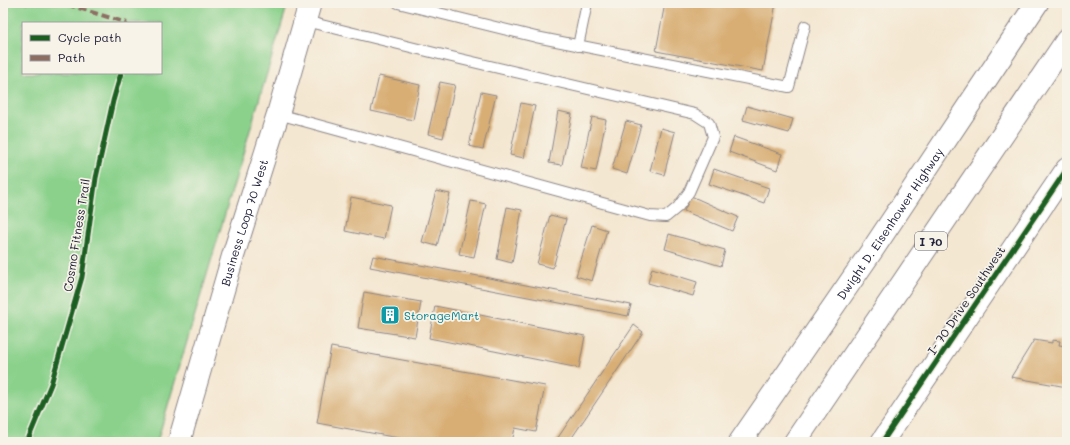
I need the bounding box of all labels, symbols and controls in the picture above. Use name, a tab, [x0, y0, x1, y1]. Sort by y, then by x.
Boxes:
legend	[22, 22, 162, 74]
text: Cycle path	[58, 29, 121, 45]
text: Path	[58, 49, 85, 65]
street label: Dwight D. Eisenhower Highway	[833, 144, 947, 302]
street label: Business Loop 70 West	[217, 157, 271, 288]
street label: Cosmo Fitness Trail	[59, 177, 93, 293]
road number: I 70	[915, 232, 947, 250]
street label: I- 70 Drive Southwest	[924, 242, 1008, 358]
building icon: StorageMart	[379, 304, 401, 326]
place label: StorageMart	[404, 307, 479, 323]

